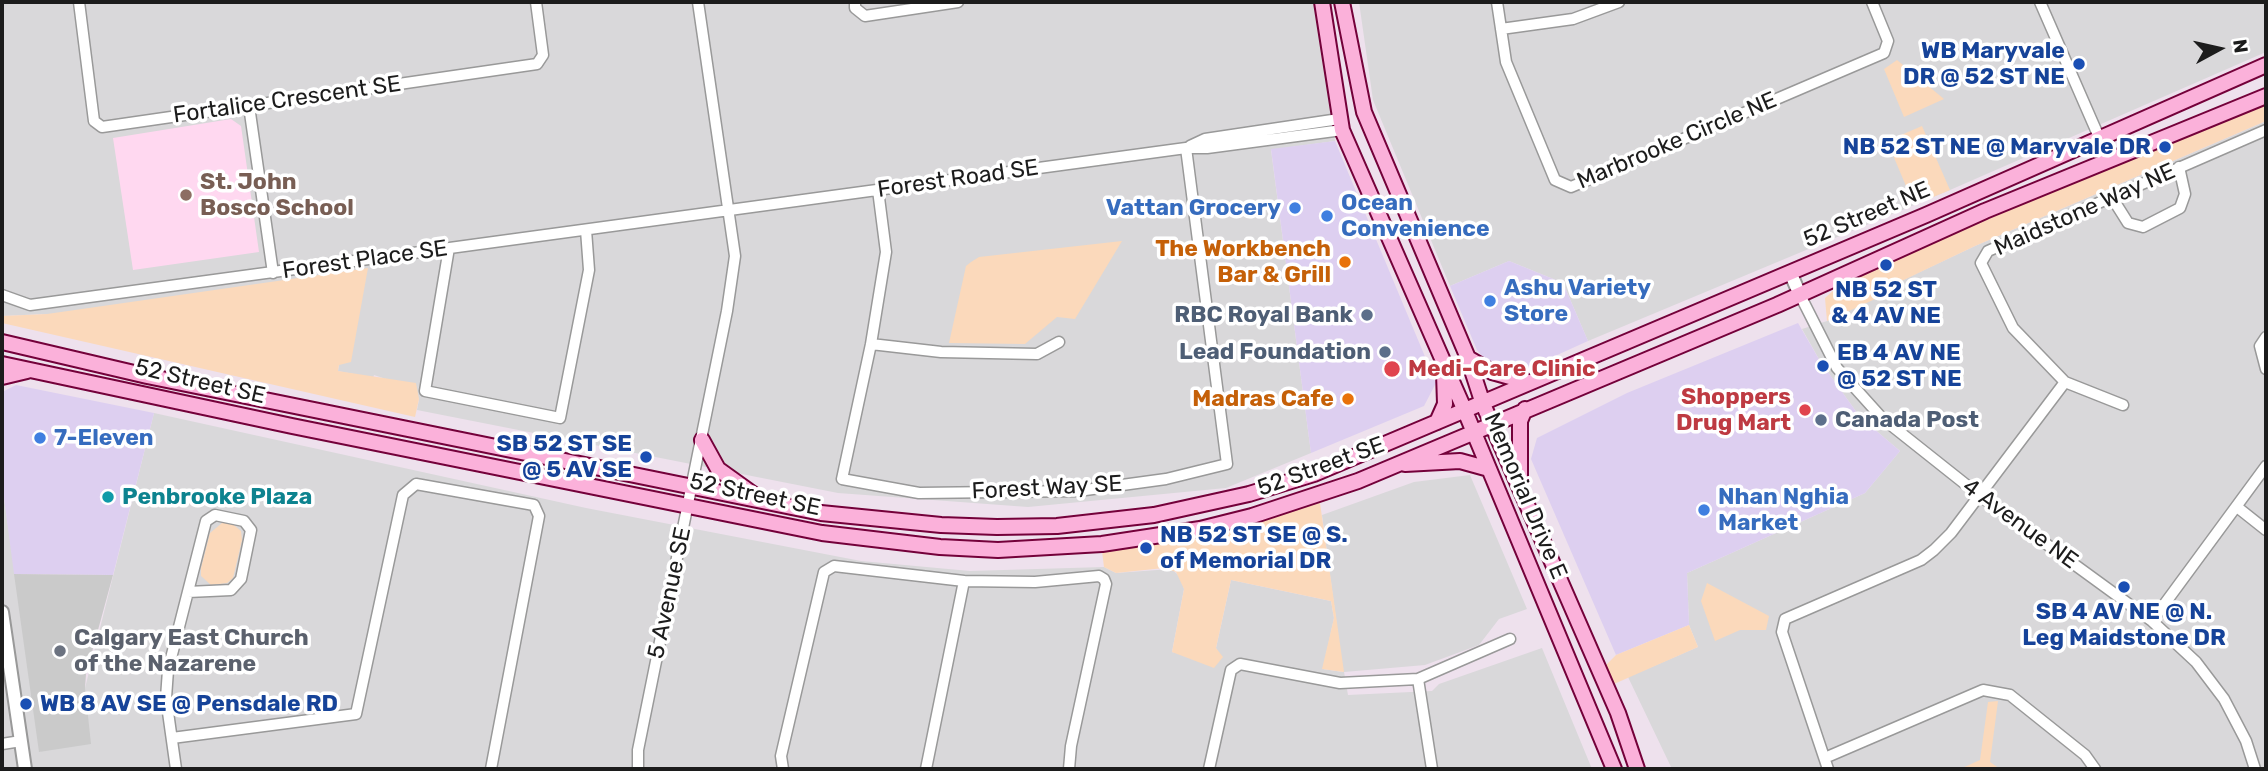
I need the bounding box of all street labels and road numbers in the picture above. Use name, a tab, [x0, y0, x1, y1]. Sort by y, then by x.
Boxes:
street label: Fortalice Crescent SE	[171, 70, 403, 130]
street label: Marbrooke Circle NE	[1573, 86, 1781, 196]
street label: Forest Road SE	[876, 154, 1040, 204]
street label: Maidstone Way NE	[1990, 158, 2180, 262]
street label: 52 Street NE	[1800, 176, 1934, 254]
street label: Forest Place SE	[281, 235, 449, 285]
street label: 52 Street SE	[132, 354, 268, 410]
street label: Memorial Drive E	[1478, 409, 1572, 583]
street label: 52 Street SE	[1254, 431, 1388, 503]
street label: 52 Street SE	[687, 468, 823, 522]
street label: Forest Way SE	[971, 470, 1123, 506]
street label: 4 Avenue NE	[1957, 473, 2083, 575]
street label: 5 Avenue SE	[643, 525, 697, 661]

